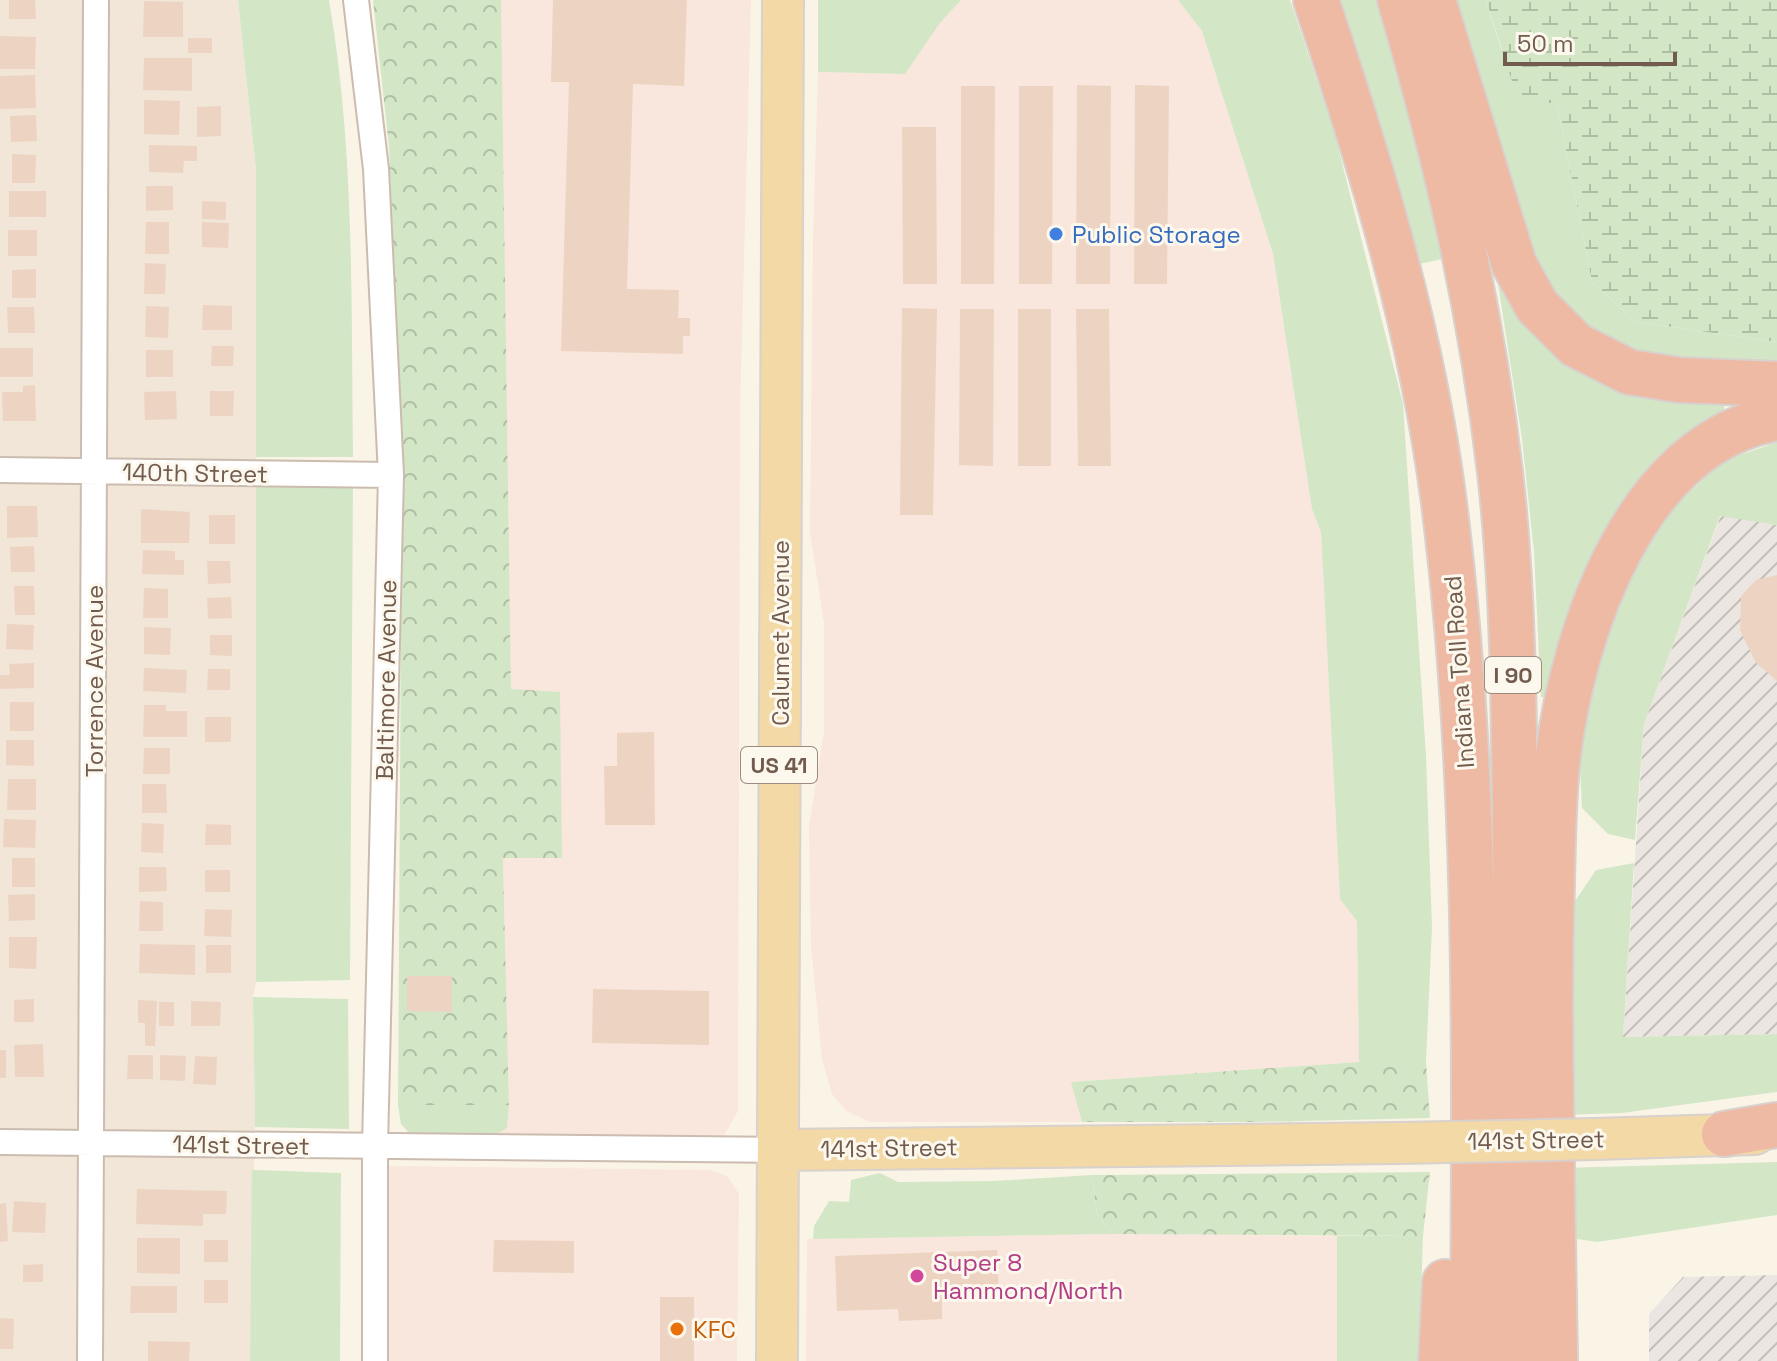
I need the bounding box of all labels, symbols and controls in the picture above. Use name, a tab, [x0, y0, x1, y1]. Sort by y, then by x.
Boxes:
scale bar	[1505, 16, 1675, 66]
text: 50 m	[1517, 28, 1574, 59]
place label: Public Storage	[1072, 219, 1241, 250]
marker: Public Storage	[1047, 225, 1065, 243]
street label: 140th Street	[122, 456, 268, 490]
street label: Calumet Avenue	[765, 540, 796, 726]
street label: Indiana Toll Road	[1437, 575, 1481, 769]
street label: Baltimore Avenue	[369, 579, 403, 781]
street label: Torrence Avenue	[79, 585, 110, 777]
road number: I 90	[1485, 657, 1541, 693]
road number: US 41	[741, 747, 817, 783]
street label: 141st Street	[1467, 1123, 1605, 1157]
street label: 141st Street	[172, 1128, 310, 1162]
street label: 141st Street	[820, 1131, 958, 1165]
place label: Super 8 Hammond/North	[933, 1247, 1123, 1306]
marker: Super 8 Hammond/North	[908, 1267, 926, 1285]
place label: KFC	[693, 1314, 736, 1345]
marker: KFC	[668, 1320, 686, 1338]

